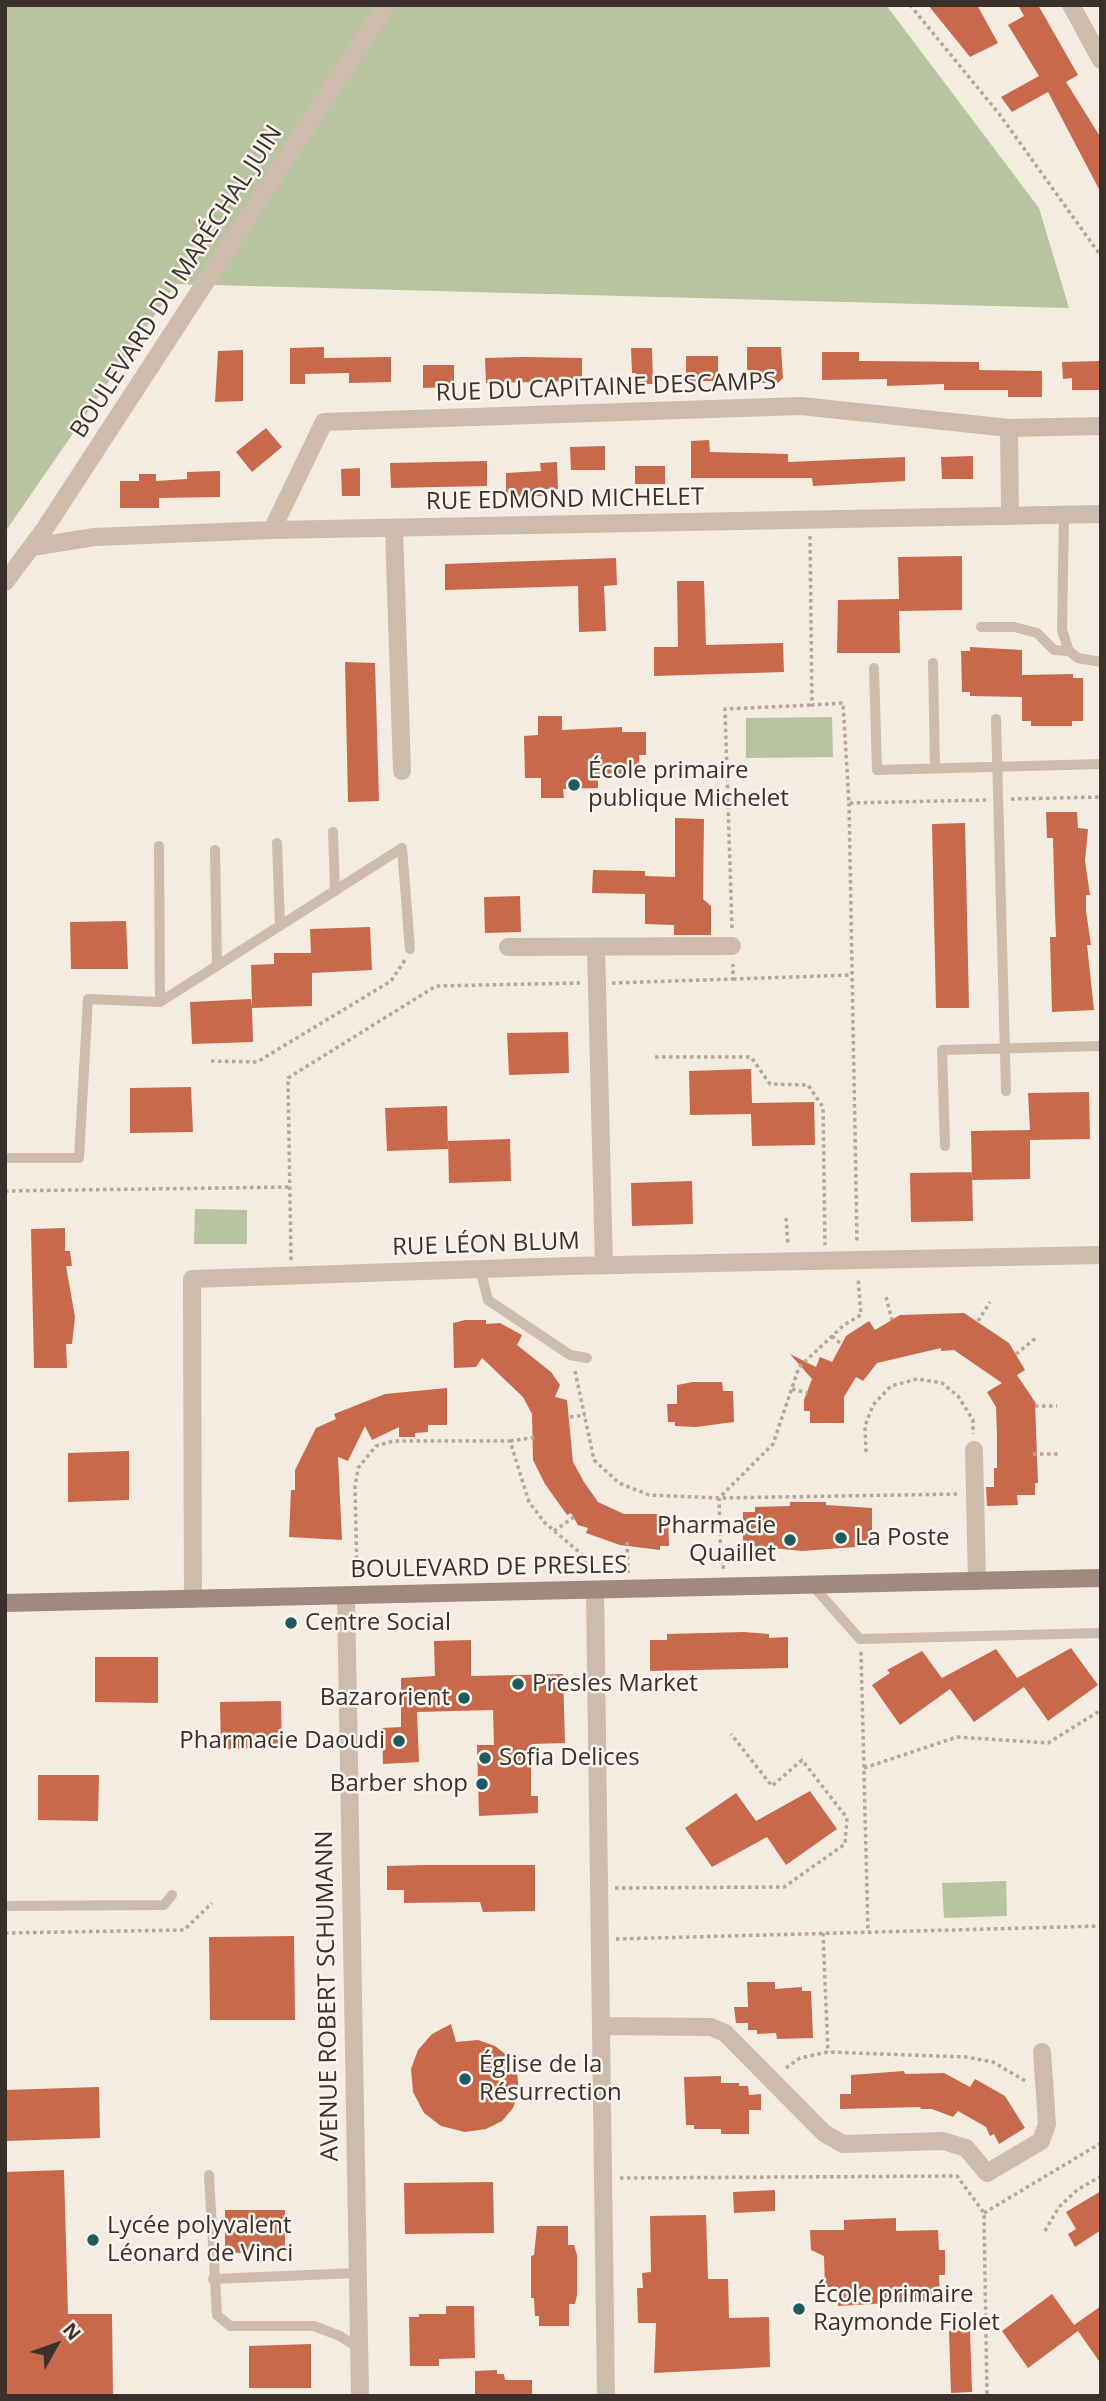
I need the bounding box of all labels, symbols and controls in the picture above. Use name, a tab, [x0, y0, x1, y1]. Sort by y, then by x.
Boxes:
street label: BOULEVARD DU MARÉCHAL JUIN	[65, 120, 289, 444]
street label: RUE DU CAPITAINE DESCAMPS	[435, 368, 777, 408]
street label: RUE EDMOND MICHELET	[426, 483, 704, 517]
place label: École primaire publique Michelet	[588, 757, 789, 813]
marker: École primaire publique Michelet	[566, 777, 582, 793]
street label: RUE LÉON BLUM	[392, 1227, 580, 1263]
place label: Pharmacie Quaillet	[657, 1512, 776, 1568]
place label: La Poste	[855, 1524, 949, 1552]
marker: La Poste	[833, 1530, 849, 1546]
marker: Pharmacie Quaillet	[782, 1532, 798, 1548]
street label: BOULEVARD DE PRESLES	[350, 1551, 628, 1585]
place label: Centre Social	[305, 1609, 451, 1637]
marker: Centre Social	[283, 1615, 299, 1631]
place label: Presles Market	[532, 1670, 698, 1698]
marker: Presles Market	[510, 1676, 526, 1692]
place label: Bazarorient	[320, 1684, 450, 1712]
marker: Bazarorient	[456, 1690, 472, 1706]
place label: Pharmacie Daoudi	[179, 1727, 385, 1755]
marker: Pharmacie Daoudi	[391, 1733, 407, 1749]
place label: Sofia Delices	[499, 1744, 640, 1772]
marker: Sofia Delices	[477, 1750, 493, 1766]
place label: Barber shop	[330, 1770, 468, 1798]
marker: Barber shop	[474, 1776, 490, 1792]
street label: AVENUE ROBERT SCHUMANN	[311, 1830, 345, 2162]
place label: Église de la Résurrection	[479, 2051, 622, 2107]
marker: Église de la Résurrection	[457, 2071, 473, 2087]
place label: Lycée polyvalent Léonard de Vinci	[107, 2212, 293, 2268]
marker: Lycée polyvalent Léonard de Vinci	[85, 2232, 101, 2248]
place label: École primaire Raymonde Fiolet	[813, 2281, 1000, 2337]
marker: École primaire Raymonde Fiolet	[791, 2301, 807, 2317]
north arrow	[21, 2310, 91, 2380]
text: N	[57, 2317, 87, 2346]

